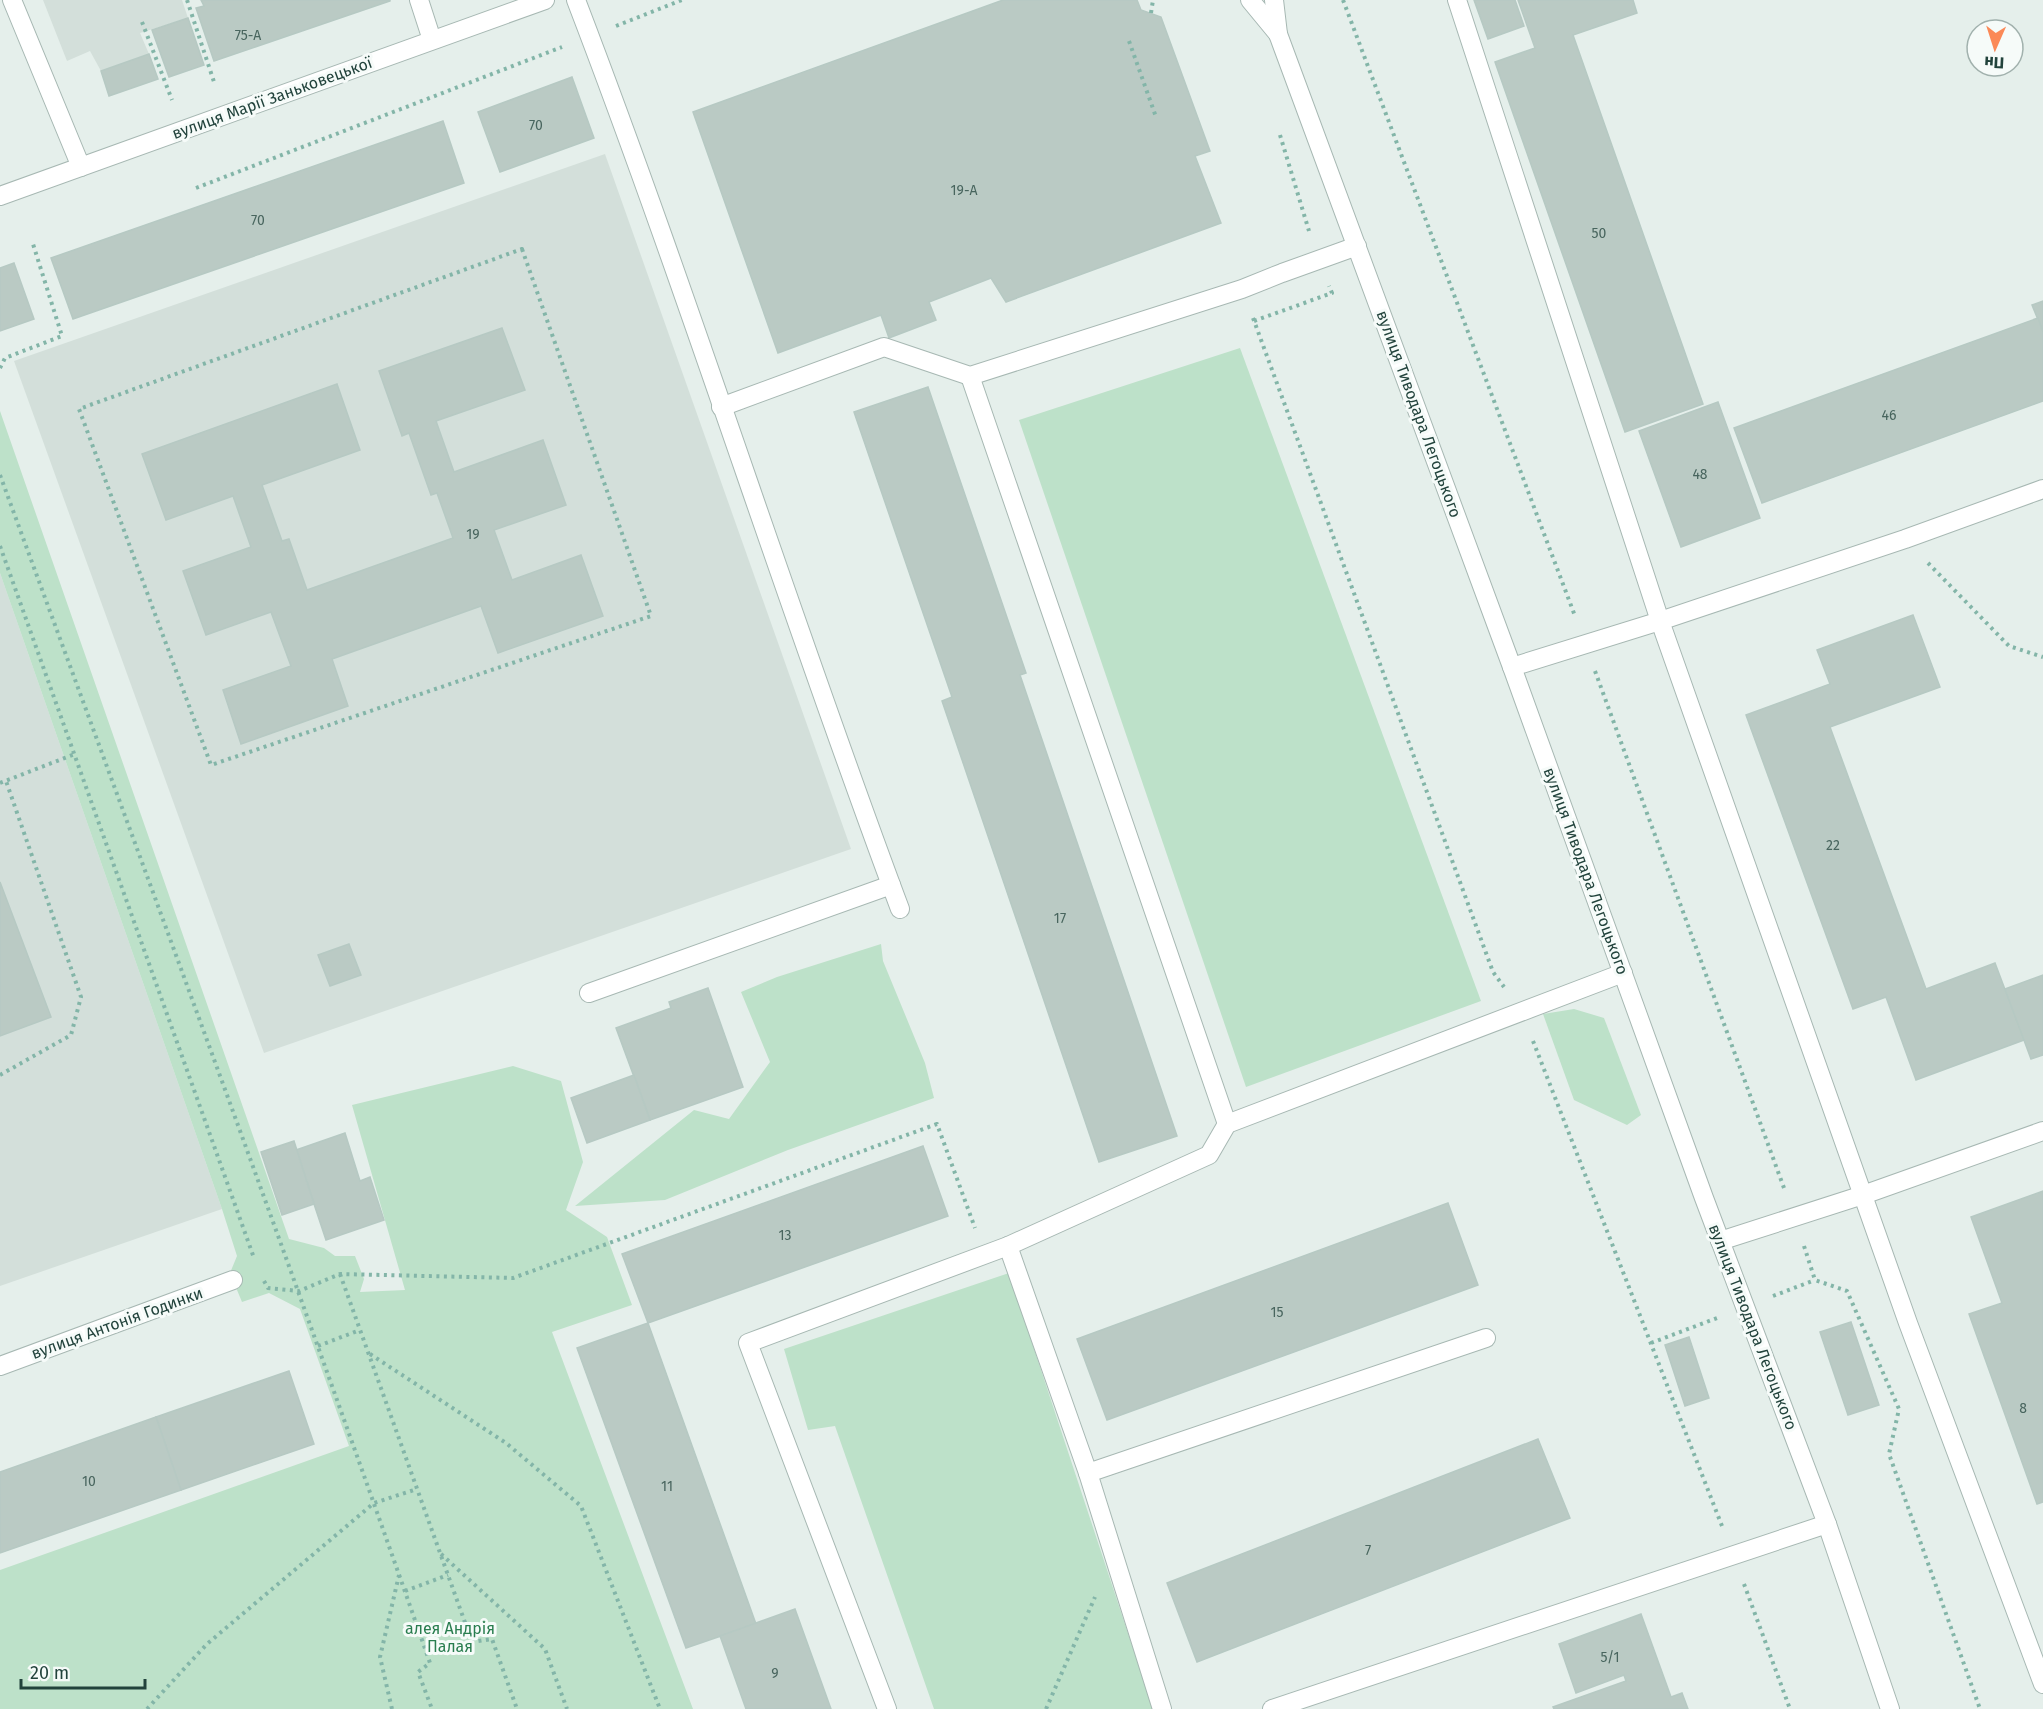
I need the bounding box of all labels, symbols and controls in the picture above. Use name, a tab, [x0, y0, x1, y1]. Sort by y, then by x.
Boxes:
north arrow	[1965, 18, 2025, 78]
house number: 75-А	[235, 27, 261, 44]
text: Пн	[1984, 52, 2005, 72]
street label: вулиця Марії Заньковецької	[169, 53, 375, 143]
house number: 70	[529, 117, 543, 134]
house number: 19-А	[951, 182, 977, 199]
house number: 70	[251, 212, 265, 229]
house number: 50	[1592, 225, 1607, 242]
street label: вулиця Тиводара Легоцького	[1373, 308, 1465, 520]
house number: 46	[1882, 407, 1896, 424]
house number: 48	[1692, 466, 1708, 483]
house number: 19	[466, 526, 480, 543]
street label: вулиця Тиводара Легоцького	[1540, 765, 1632, 977]
house number: 22	[1826, 837, 1840, 854]
house number: 17	[1054, 910, 1066, 927]
street label: вулиця Тиводара Легоцького	[1705, 1221, 1801, 1433]
house number: 13	[778, 1227, 792, 1244]
street label: вулиця Антонія Годинки	[29, 1283, 205, 1363]
house number: 15	[1270, 1304, 1284, 1321]
house number: 8	[2019, 1400, 2027, 1417]
house number: 10	[82, 1473, 96, 1490]
house number: 11	[661, 1478, 673, 1495]
house number: 7	[1365, 1542, 1371, 1559]
park label: алея Андрія Палая	[405, 1619, 495, 1656]
house number: 5/1	[1600, 1649, 1620, 1666]
scale bar	[21, 1652, 146, 1690]
text: 20 m	[30, 1662, 69, 1684]
house number: 9	[771, 1665, 779, 1682]

